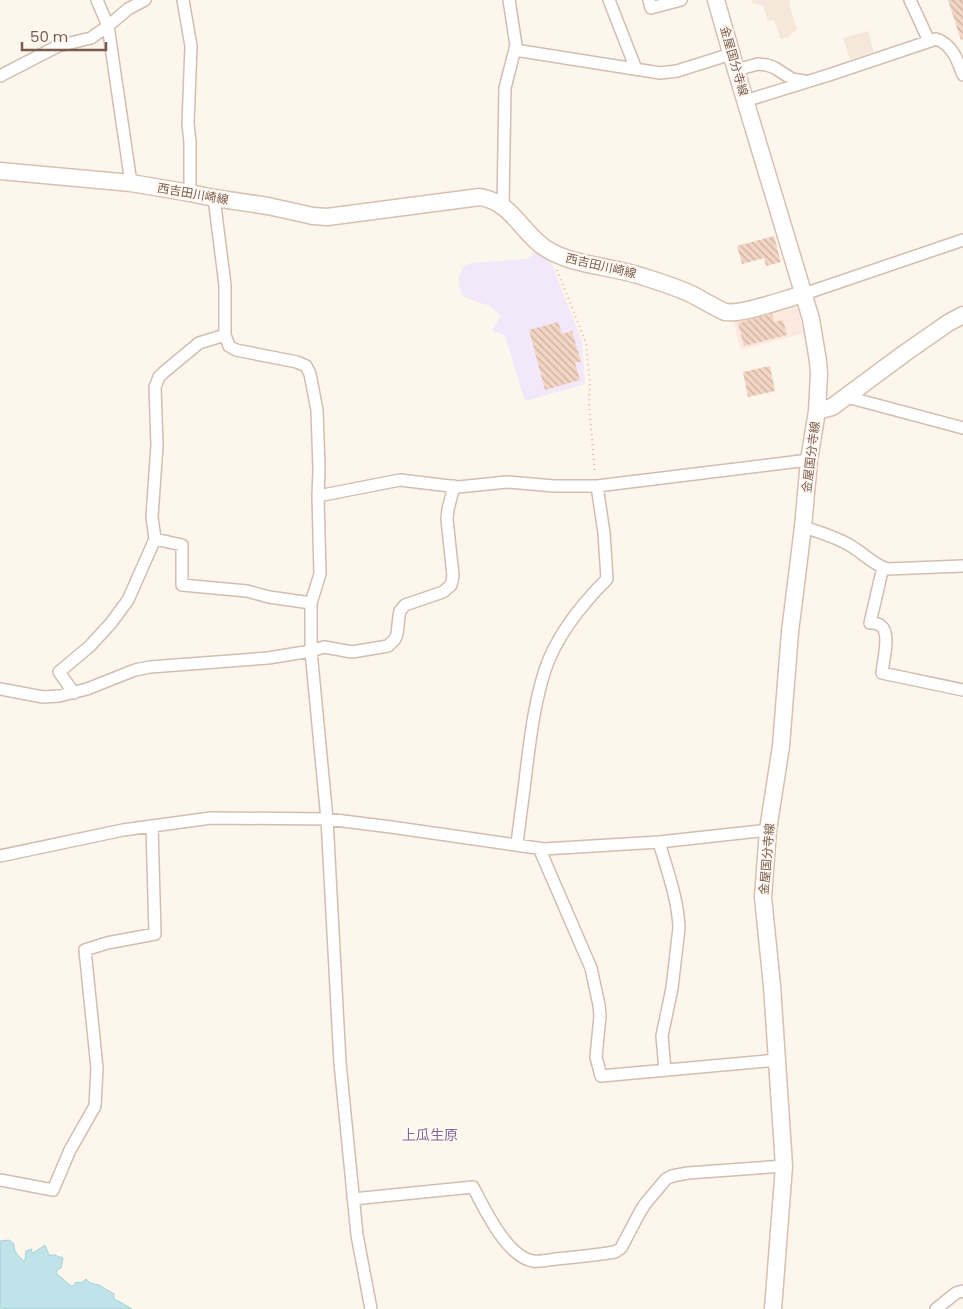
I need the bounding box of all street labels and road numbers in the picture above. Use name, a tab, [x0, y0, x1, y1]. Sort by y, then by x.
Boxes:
street label: 金屋国分寺線	[716, 24, 753, 98]
street label: 西吉田川崎線	[156, 179, 230, 208]
street label: 西吉田川崎線	[564, 249, 638, 282]
street label: 金屋国分寺線	[798, 420, 823, 494]
street label: 金屋国分寺線	[755, 822, 778, 896]

